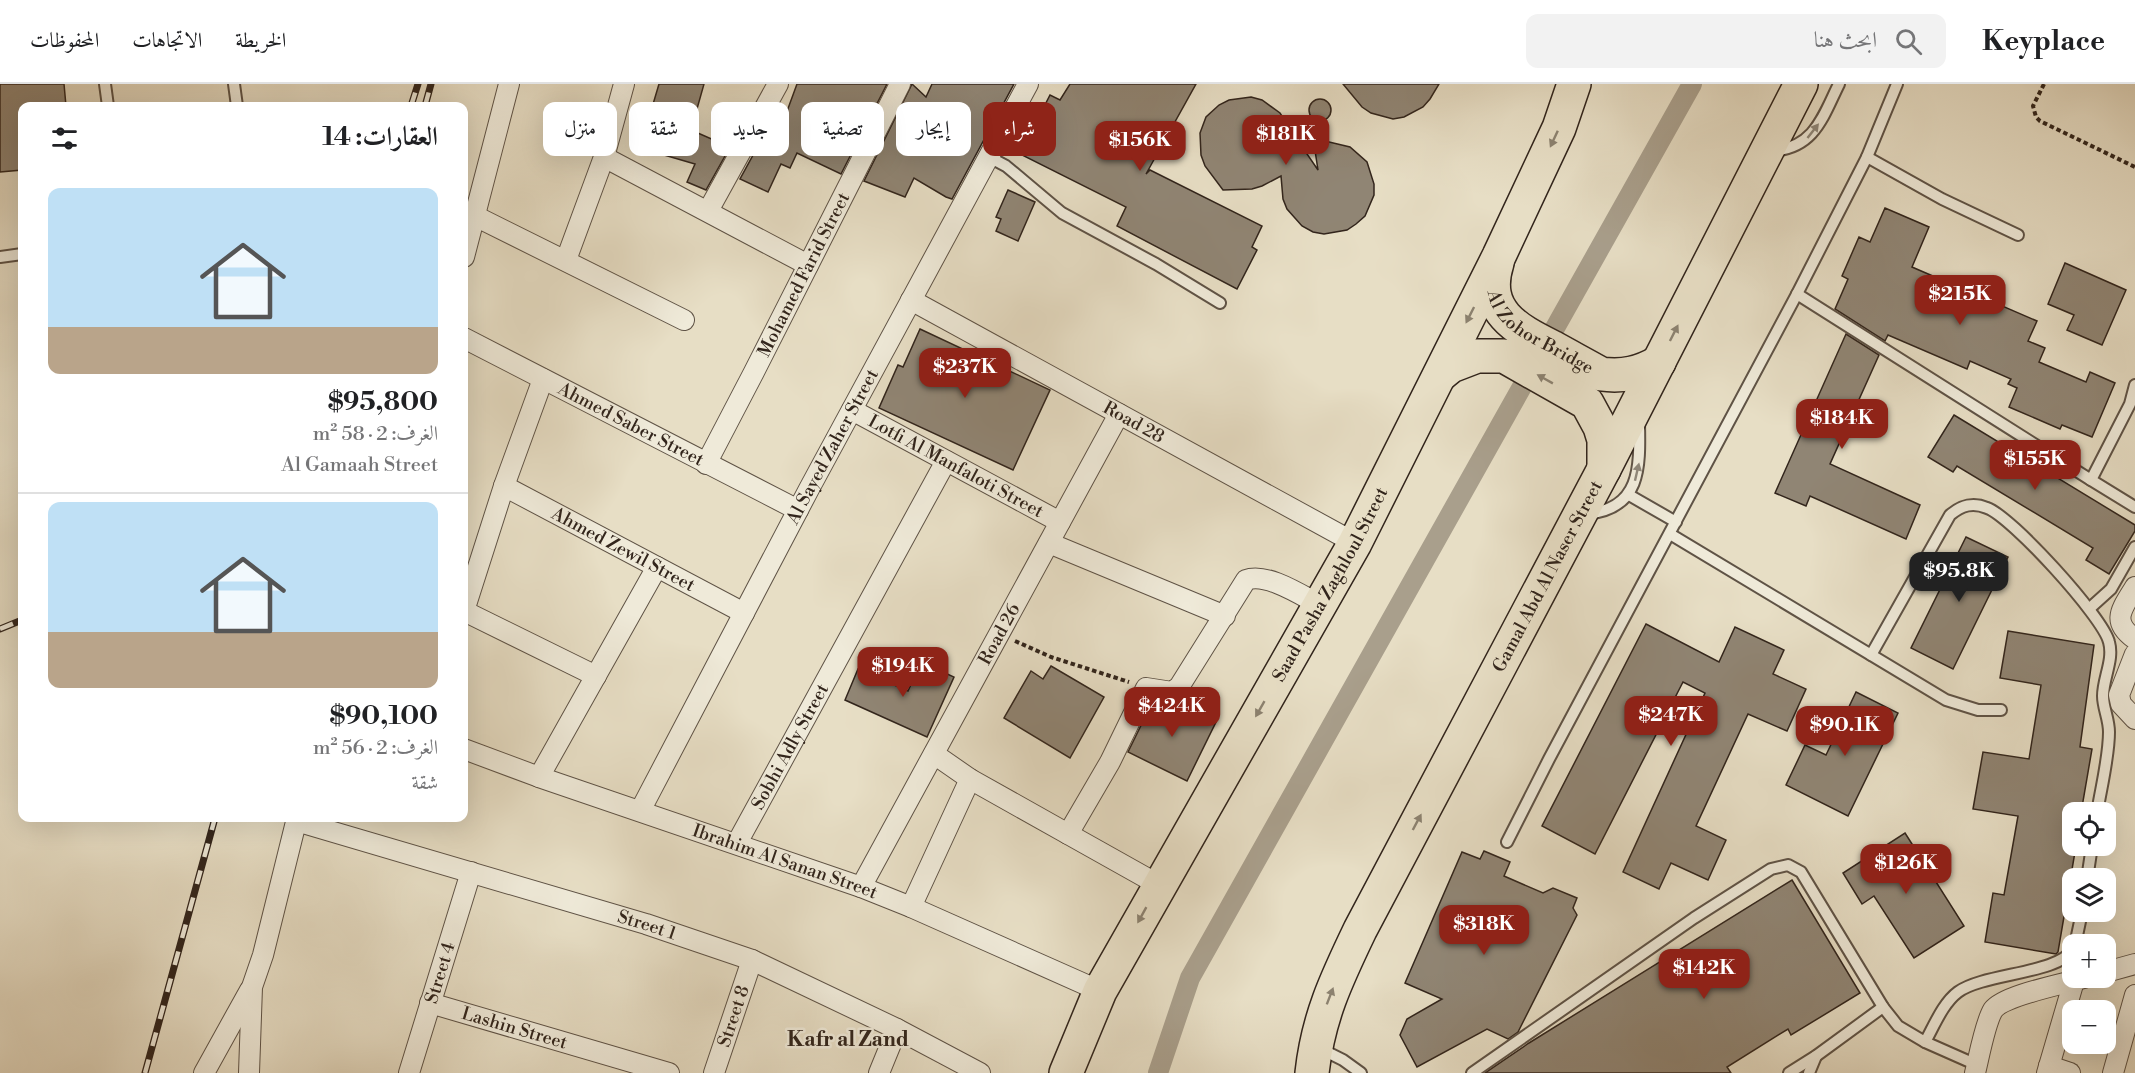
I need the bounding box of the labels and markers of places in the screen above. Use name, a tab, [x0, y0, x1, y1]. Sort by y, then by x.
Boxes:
pin: $181K	[1244, 115, 1328, 166]
pin: $156K	[1098, 121, 1182, 172]
pin: $215K	[1918, 275, 2002, 326]
pin: $237K	[923, 348, 1007, 399]
pin: $184K	[1800, 399, 1884, 450]
pin: $155K	[1993, 440, 2077, 491]
pin: $95.8K	[1910, 552, 2008, 603]
pin: $194K	[861, 647, 945, 698]
pin: $424K	[1130, 687, 1214, 738]
pin: $247K	[1629, 696, 1713, 747]
pin: $90.1K	[1796, 706, 1894, 757]
pin: $126K	[1864, 844, 1948, 895]
pin: $318K	[1442, 905, 1526, 956]
pin: $142K	[1662, 949, 1746, 1000]

